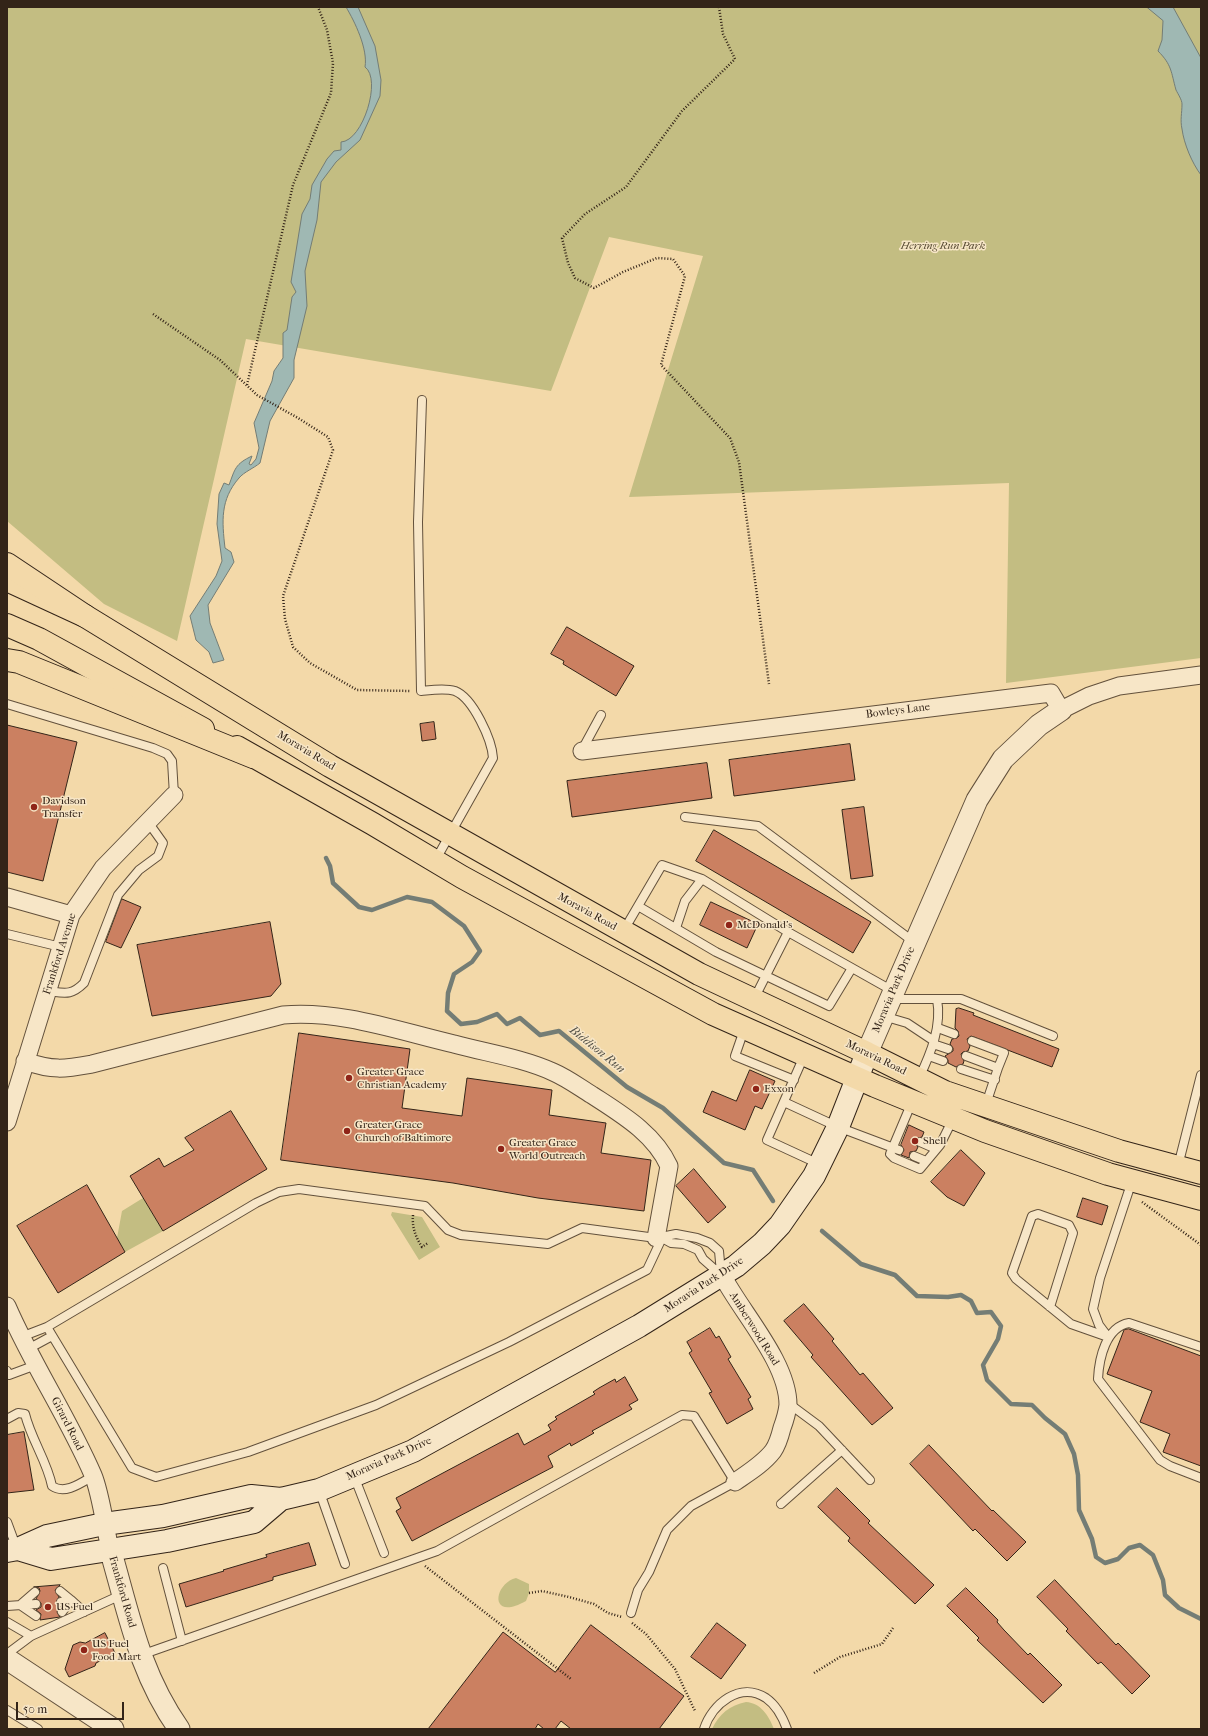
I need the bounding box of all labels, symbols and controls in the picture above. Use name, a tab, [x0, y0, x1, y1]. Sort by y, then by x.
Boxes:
park label: Herring Run Park	[901, 239, 985, 253]
street label: Bowleys Lane	[865, 701, 931, 721]
street label: Moravia Road	[274, 728, 338, 774]
place label: Davidson Transfer	[42, 794, 86, 820]
marker: Davidson Transfer	[29, 802, 39, 812]
street label: Moravia Road	[555, 890, 619, 934]
street label: Frankford Avenue	[41, 911, 79, 997]
place label: McDonald's	[737, 918, 792, 932]
marker: McDonald's	[724, 920, 734, 930]
street label: Moravia Park Drive	[870, 945, 918, 1035]
water label: Biddison Run	[566, 1023, 628, 1077]
street label: Moravia Road	[844, 1038, 908, 1078]
place label: Greater Grace Christian Academy	[357, 1065, 447, 1091]
marker: Greater Grace Christian Academy	[344, 1073, 354, 1083]
place label: Exxon	[764, 1082, 794, 1096]
marker: Exxon	[751, 1084, 761, 1094]
place label: Greater Grace Church of Baltimore	[355, 1118, 451, 1144]
marker: Greater Grace Church of Baltimore	[342, 1126, 352, 1136]
place label: Shell	[923, 1134, 946, 1148]
place label: Greater Grace World Outreach	[509, 1136, 585, 1162]
marker: Shell	[910, 1136, 920, 1146]
marker: Greater Grace World Outreach	[496, 1144, 506, 1154]
street label: Moravia Park Drive	[662, 1254, 746, 1316]
street label: Amberwood Road	[726, 1290, 782, 1368]
street label: Girard Road	[48, 1395, 86, 1453]
street label: Moravia Park Drive	[344, 1434, 434, 1484]
street label: Frankford Road	[105, 1555, 139, 1629]
place label: US Fuel	[56, 1600, 93, 1614]
marker: US Fuel	[43, 1602, 53, 1612]
place label: US Fuel Food Mart	[92, 1637, 141, 1663]
marker: US Fuel Food Mart	[79, 1645, 89, 1655]
scale bar	[18, 1694, 126, 1720]
text: 50 m	[23, 1702, 47, 1716]

